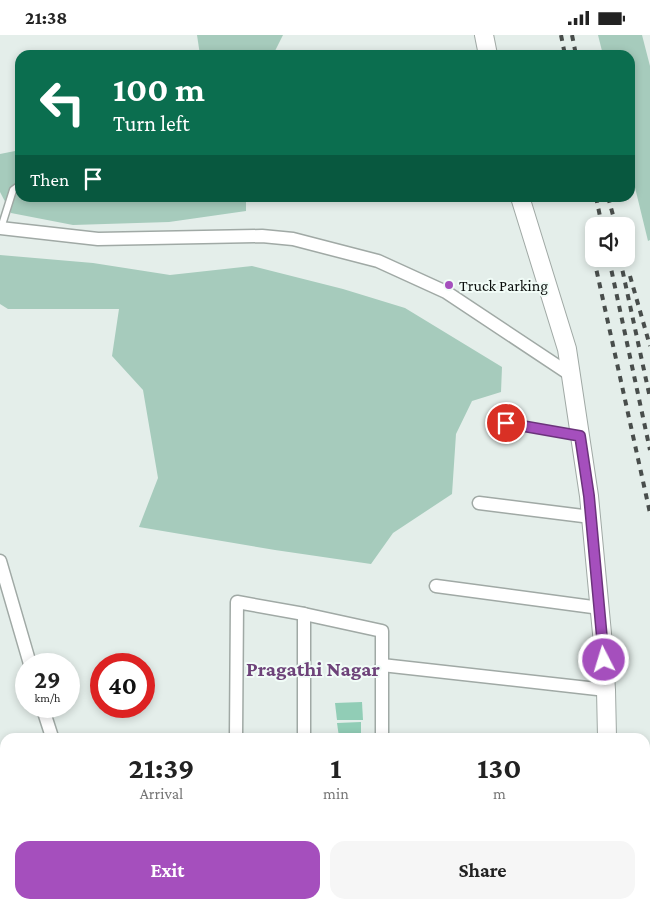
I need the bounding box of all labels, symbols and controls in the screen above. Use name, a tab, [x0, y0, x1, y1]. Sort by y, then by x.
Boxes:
text: 21:38	[25, 7, 67, 28]
icon: left	[30, 70, 95, 135]
text: 100 m	[113, 70, 205, 109]
text: Turn left	[113, 111, 190, 136]
icon: arrive	[79, 165, 107, 193]
text: Then	[30, 169, 69, 190]
map controls	[585, 217, 635, 267]
button: sound	[585, 217, 635, 267]
place label: Truck Parking	[459, 277, 548, 295]
marker: Truck Parking	[443, 279, 455, 291]
pin	[485, 402, 527, 444]
icon: arrive	[492, 409, 520, 437]
position arrow	[577, 633, 629, 685]
speed limit sign: 40	[90, 653, 155, 718]
district label: Pragathi Nagar	[246, 657, 381, 681]
text: 29	[34, 666, 61, 693]
text: km/h	[35, 691, 60, 705]
text: 21:39	[129, 751, 194, 784]
text: 1	[330, 751, 342, 784]
text: 130	[477, 751, 521, 784]
text: Arrival	[140, 785, 183, 802]
text: min	[323, 785, 349, 802]
text: m	[493, 785, 506, 802]
button: Exit	[15, 841, 320, 899]
button: Share	[330, 841, 635, 899]

